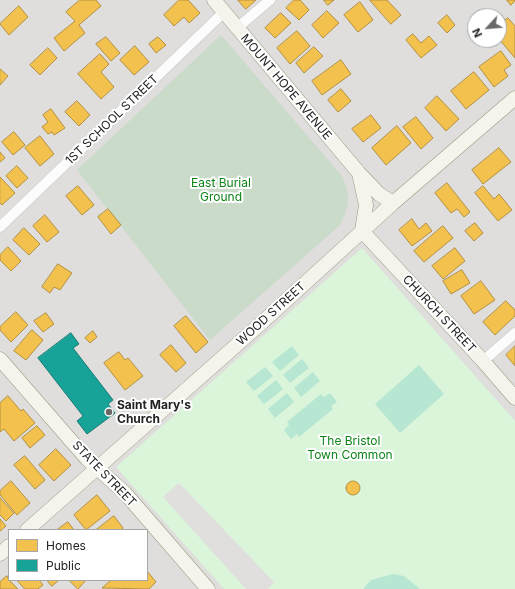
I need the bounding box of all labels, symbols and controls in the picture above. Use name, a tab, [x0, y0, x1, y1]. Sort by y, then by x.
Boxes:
north arrow	[467, 8, 507, 48]
text: N	[469, 26, 485, 40]
street label: MOUNT HOPE AVENUE	[238, 31, 334, 143]
street label: 1ST SCHOOL STREET	[63, 72, 161, 168]
park label: East Burial Ground	[191, 176, 251, 204]
street label: CHURCH STREET	[399, 272, 479, 356]
street label: WOOD STREET	[234, 279, 308, 349]
place label: Saint Mary's Church	[117, 398, 191, 426]
marker: Saint Mary's Church	[104, 407, 114, 417]
park label: The Bristol Town Common	[307, 434, 393, 462]
street label: STATE STREET	[69, 438, 139, 510]
legend	[8, 529, 148, 581]
text: Homes	[46, 538, 86, 553]
text: Public	[46, 558, 81, 573]

